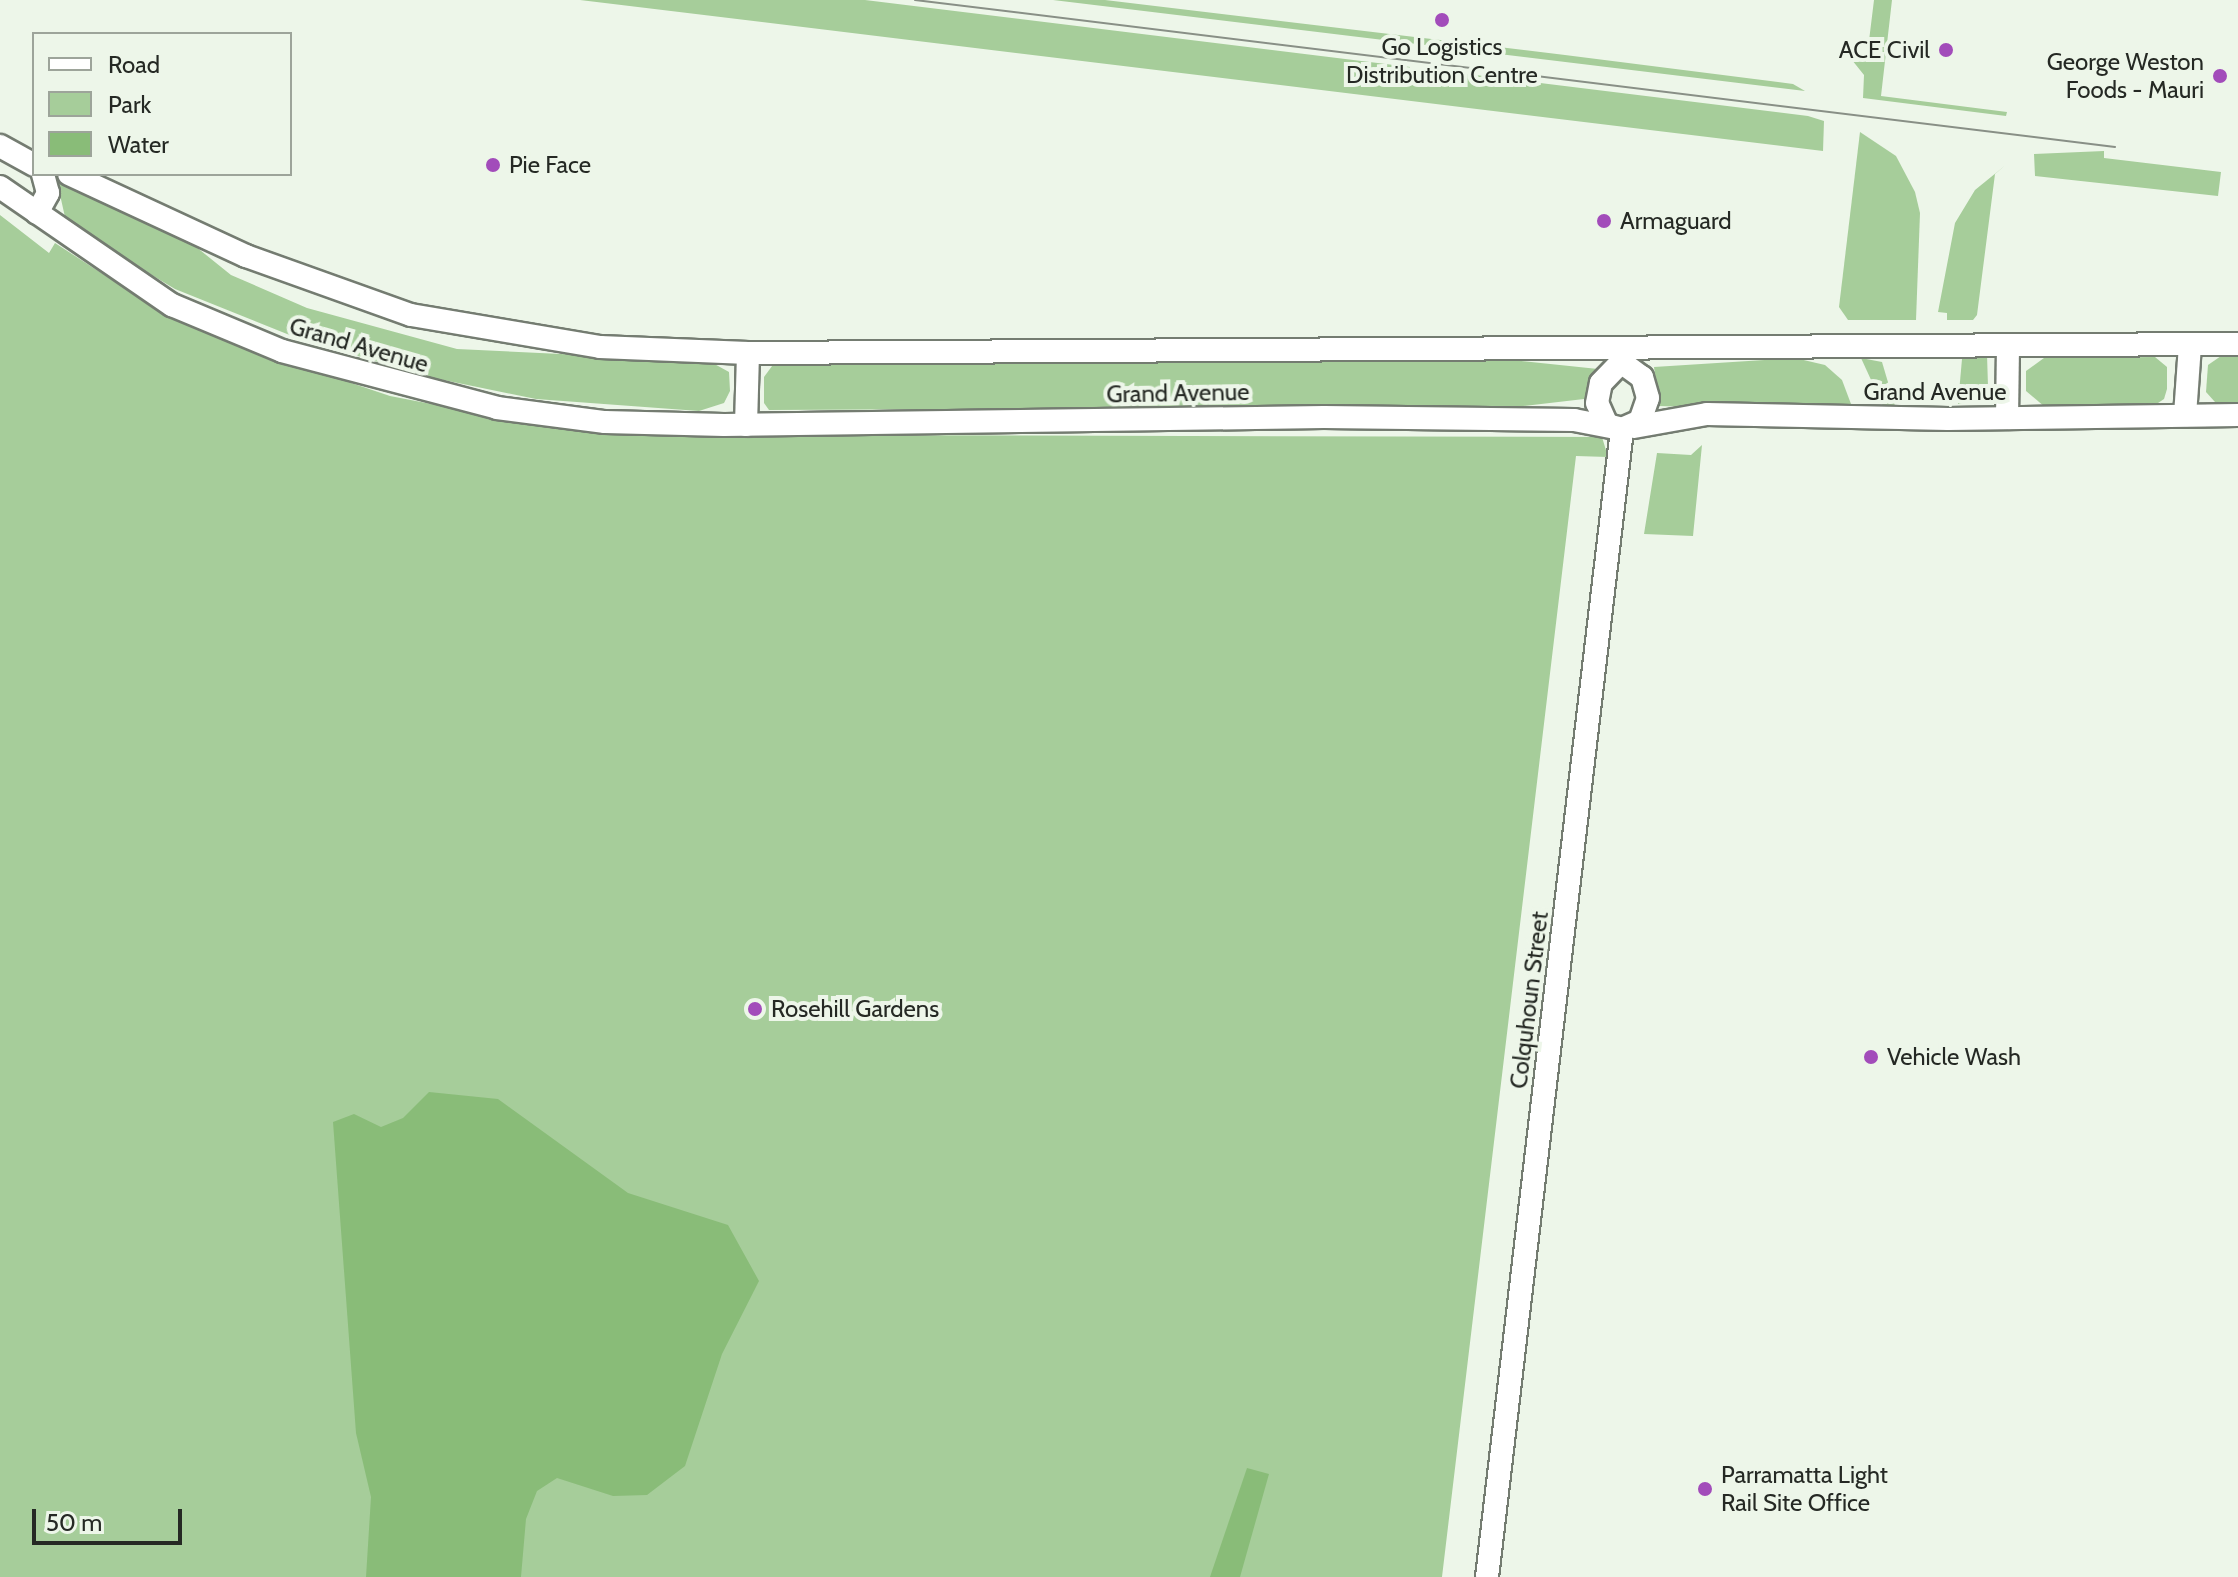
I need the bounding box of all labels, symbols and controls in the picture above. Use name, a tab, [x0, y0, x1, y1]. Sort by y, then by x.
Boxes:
marker: Go Logistics Distribution Centre	[1433, 11, 1451, 29]
legend	[32, 32, 292, 176]
place label: Go Logistics Distribution Centre	[1346, 33, 1538, 89]
place label: ACE Civil	[1839, 36, 1930, 64]
marker: ACE Civil	[1937, 41, 1955, 59]
place label: George Weston Foods - Mauri	[2047, 48, 2204, 104]
text: Road	[108, 50, 160, 79]
marker: George Weston Foods - Mauri	[2211, 67, 2229, 85]
text: Park	[108, 90, 151, 119]
text: Water	[108, 130, 169, 159]
place label: Pie Face	[509, 151, 591, 179]
marker: Pie Face	[484, 156, 502, 174]
place label: Armaguard	[1620, 207, 1732, 235]
marker: Armaguard	[1595, 212, 1613, 230]
street label: Grand Avenue	[286, 311, 432, 379]
street label: Grand Avenue	[1106, 377, 1250, 409]
street label: Grand Avenue	[1863, 378, 2007, 406]
street label: Colquhoun Street	[1504, 910, 1554, 1090]
place label: Rosehill Gardens	[771, 995, 939, 1023]
marker: Rosehill Gardens	[746, 1000, 764, 1018]
place label: Vehicle Wash	[1887, 1043, 2021, 1071]
marker: Vehicle Wash	[1862, 1048, 1880, 1066]
place label: Parramatta Light Rail Site Office	[1721, 1461, 1888, 1517]
marker: Parramatta Light Rail Site Office	[1696, 1480, 1714, 1498]
scale bar	[36, 1493, 186, 1543]
text: 50 m	[46, 1508, 102, 1537]

